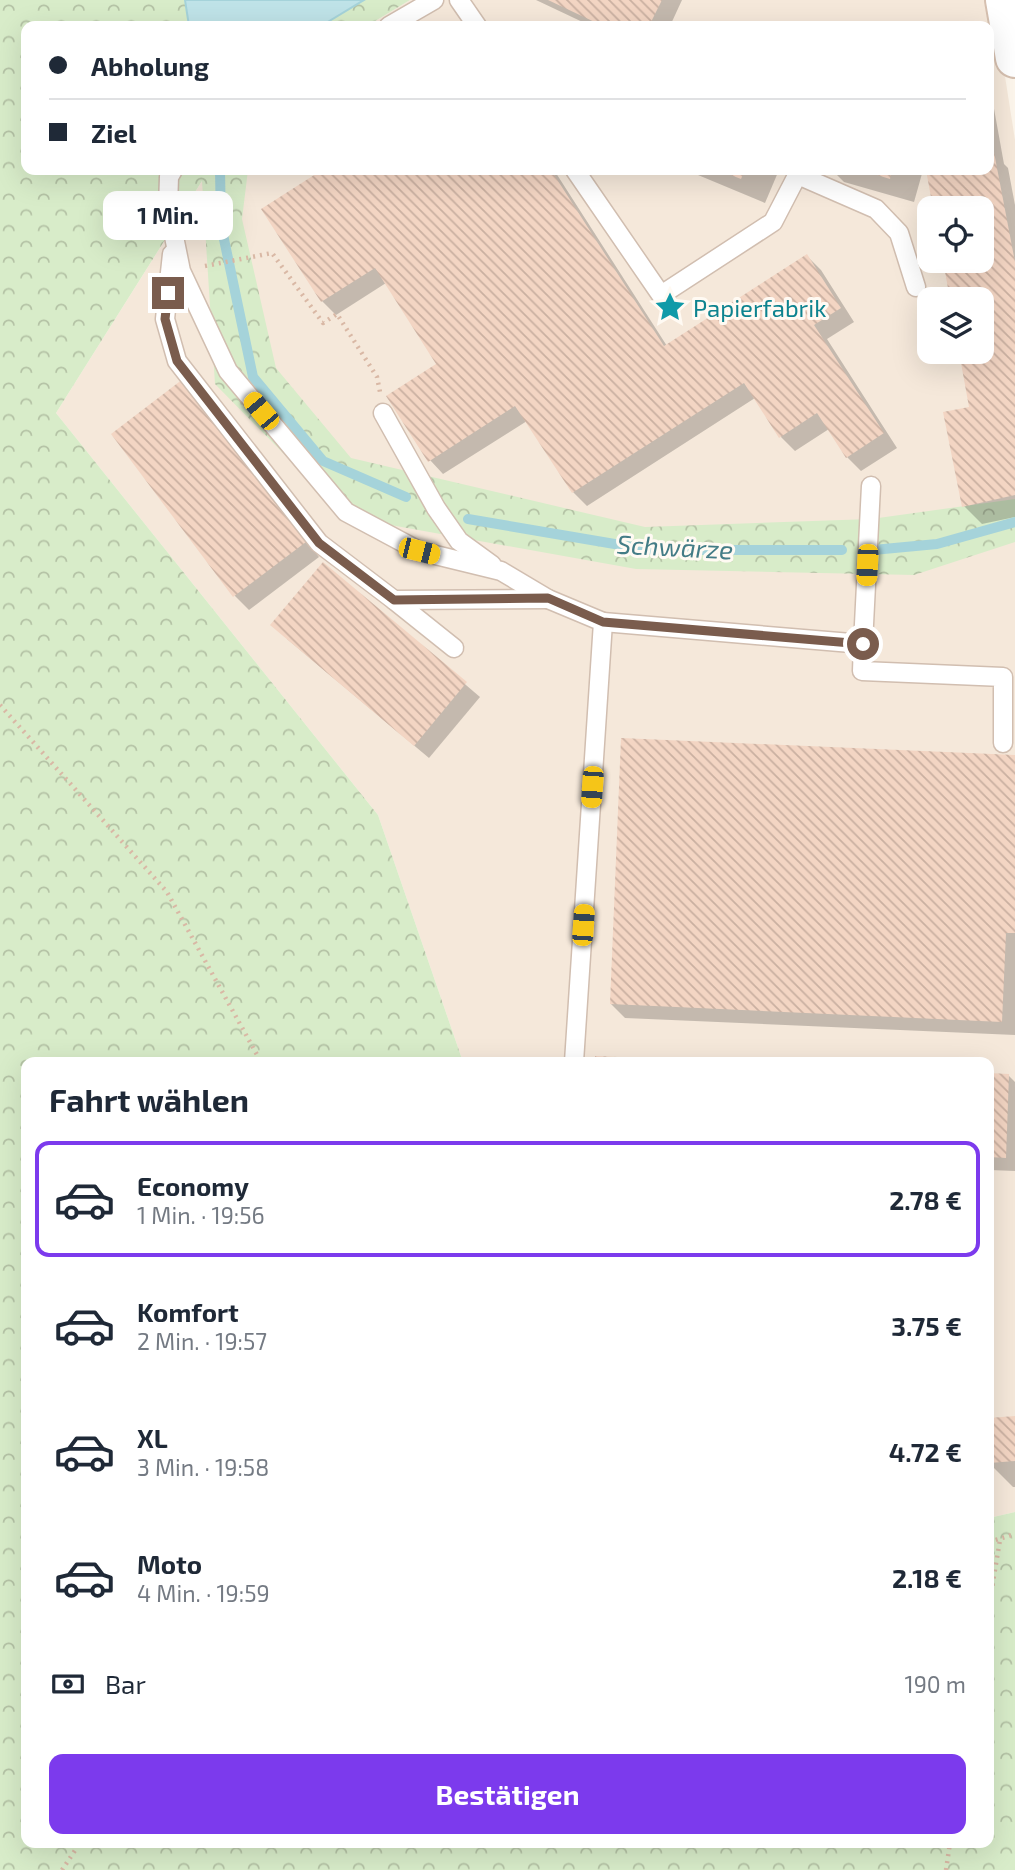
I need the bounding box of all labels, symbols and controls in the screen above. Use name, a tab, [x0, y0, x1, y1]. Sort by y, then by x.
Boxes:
text: Abholung	[91, 50, 209, 81]
text: Ziel	[91, 117, 137, 148]
callout: 1 Min.	[103, 191, 233, 240]
map controls	[917, 196, 994, 364]
button: locate	[917, 196, 994, 273]
text: 1 Min.	[137, 201, 199, 229]
route end	[152, 277, 184, 309]
button: layers	[917, 287, 994, 364]
place icon: Papierfabrik	[653, 290, 687, 324]
place label: Papierfabrik	[693, 293, 826, 322]
car	[240, 388, 283, 434]
water label: Schwärze	[616, 527, 734, 565]
car	[397, 536, 442, 566]
car	[856, 543, 879, 587]
route start	[847, 628, 879, 660]
car	[581, 765, 604, 809]
car	[572, 903, 595, 947]
text: Fahrt wählen	[49, 1080, 249, 1118]
icon: car	[53, 1168, 116, 1231]
text: Economy	[137, 1170, 249, 1201]
text: 2.78 €	[889, 1184, 962, 1215]
text: 1 Min. · 19:56	[137, 1201, 265, 1229]
icon: car	[53, 1294, 116, 1357]
text: Komfort	[137, 1296, 239, 1327]
text: 3.75 €	[891, 1310, 962, 1341]
text: 2 Min. · 19:57	[137, 1327, 267, 1355]
icon: car	[53, 1420, 116, 1483]
text: XL	[137, 1422, 168, 1453]
text: 4.72 €	[889, 1436, 962, 1467]
text: 3 Min. · 19:58	[137, 1453, 269, 1481]
icon: car	[53, 1546, 116, 1609]
text: Moto	[137, 1548, 202, 1579]
text: 2.18 €	[892, 1562, 962, 1593]
text: 4 Min. · 19:59	[137, 1579, 270, 1607]
icon: cash	[49, 1665, 87, 1703]
text: Bar	[105, 1668, 146, 1699]
text: 190 m	[905, 1670, 966, 1698]
button: Bestätigen	[49, 1754, 966, 1834]

